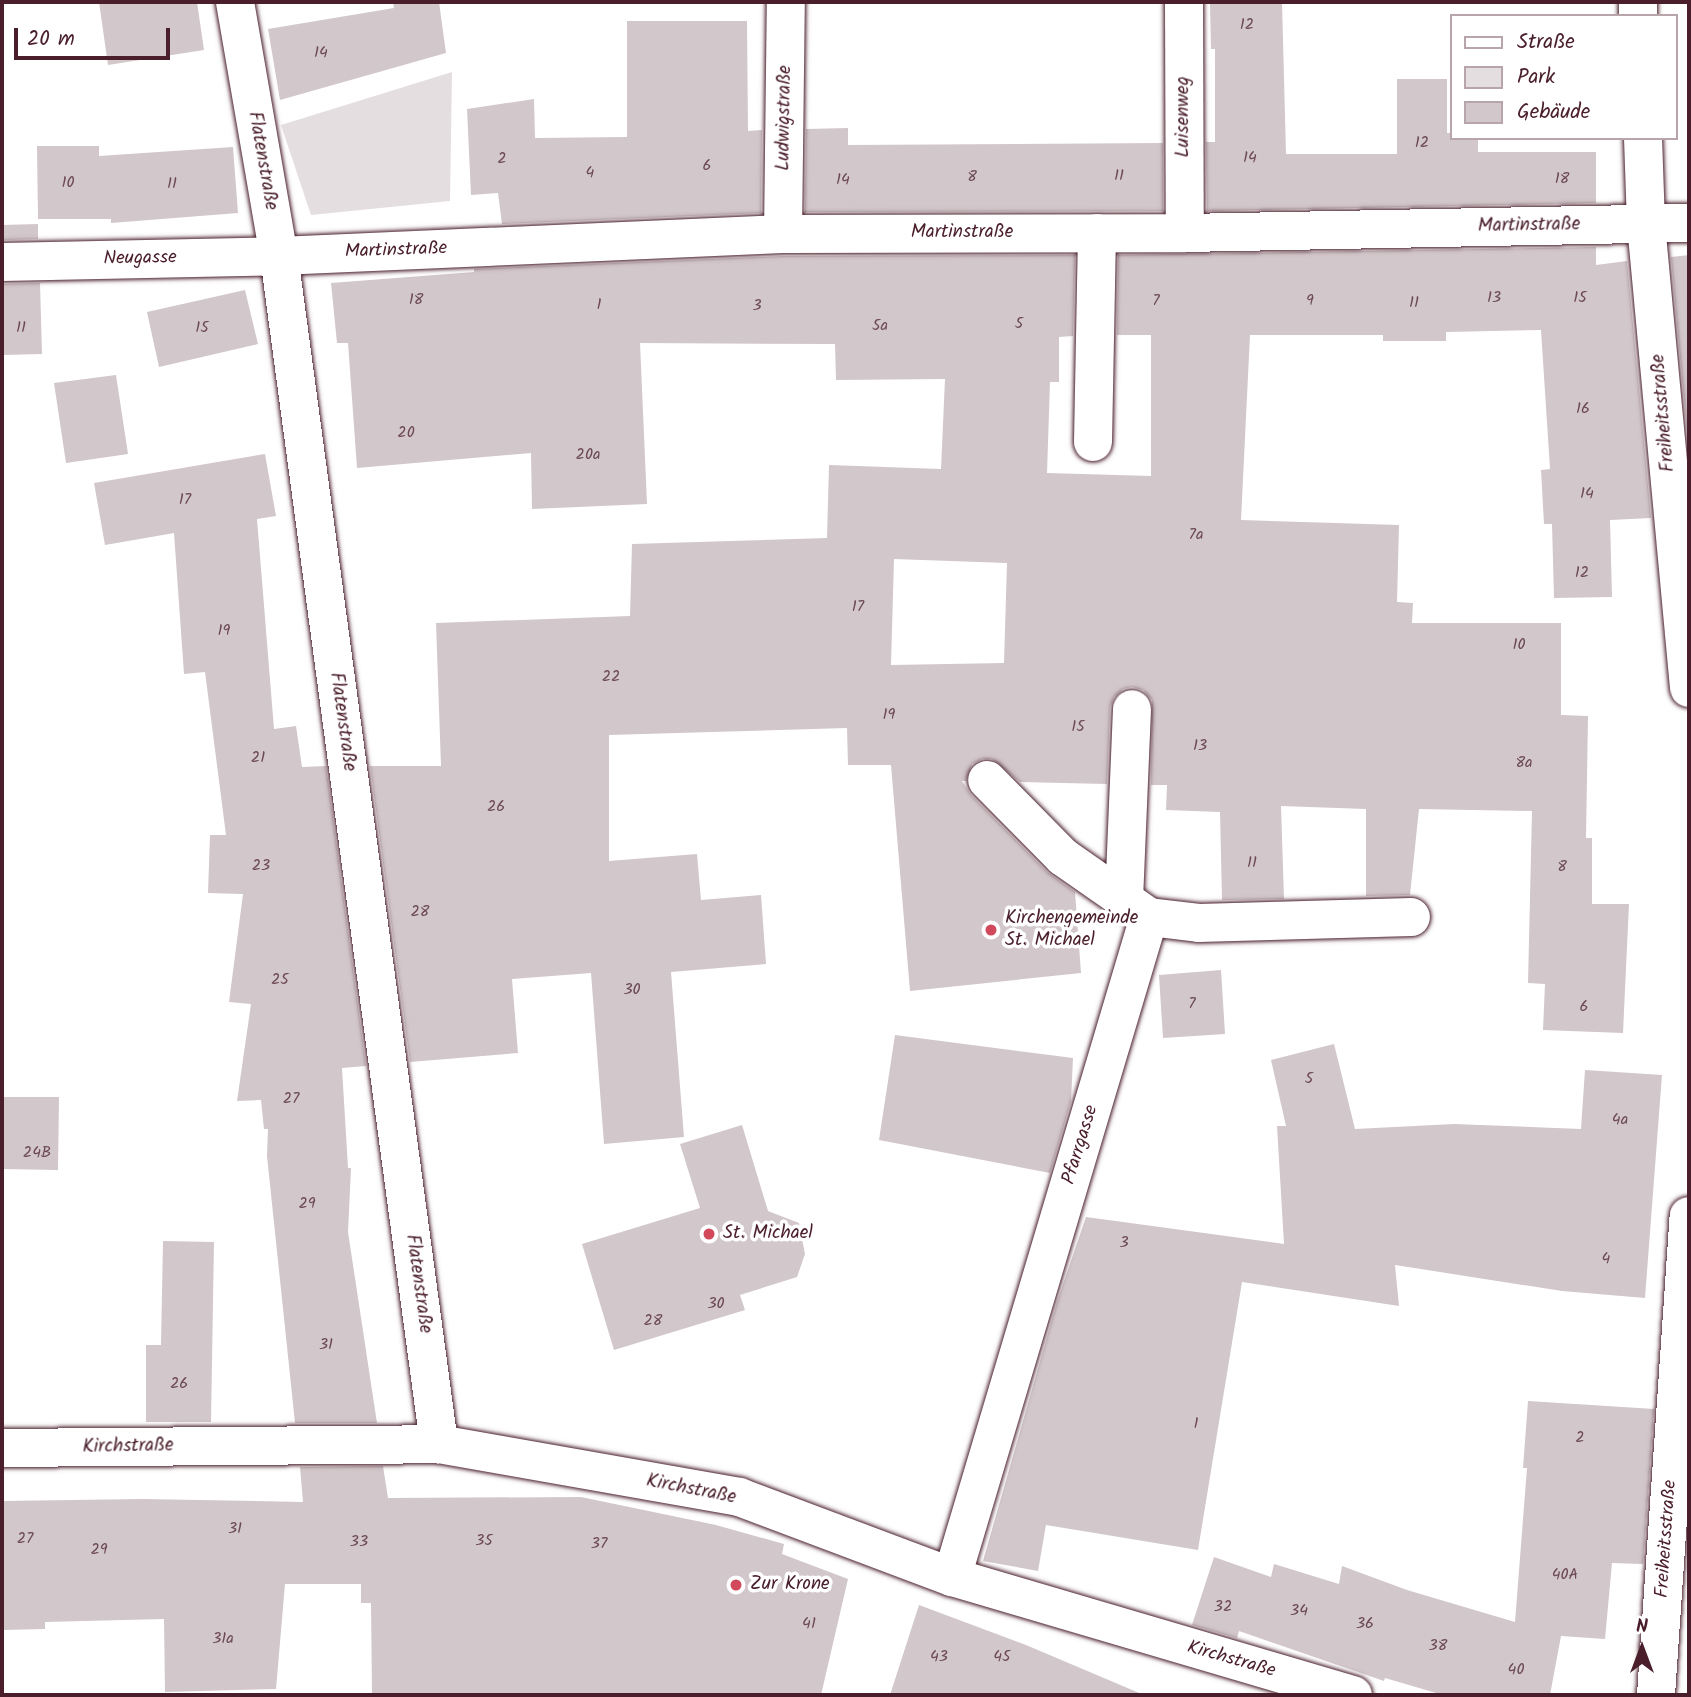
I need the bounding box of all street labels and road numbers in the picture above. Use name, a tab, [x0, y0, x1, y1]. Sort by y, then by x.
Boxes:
street label: Ludwigstraße	[773, 65, 797, 171]
street label: Luisenweg	[1173, 76, 1195, 158]
street label: Flatenstraße	[242, 110, 282, 212]
street label: Martinstraße	[1478, 214, 1580, 238]
street label: Martinstraße	[911, 222, 1013, 244]
street label: Martinstraße	[344, 238, 448, 264]
street label: Neugasse	[103, 247, 177, 271]
street label: Freiheitsstraße	[1647, 353, 1681, 473]
street label: Flatenstraße	[324, 671, 360, 773]
street label: Pfarrgasse	[1058, 1103, 1104, 1187]
street label: Flatenstraße	[400, 1233, 436, 1335]
street label: Kirchstraße	[82, 1435, 174, 1459]
street label: Kirchstraße	[644, 1470, 738, 1510]
street label: Freiheitsstraße	[1652, 1479, 1682, 1599]
street label: Kirchstraße	[1184, 1637, 1278, 1683]

